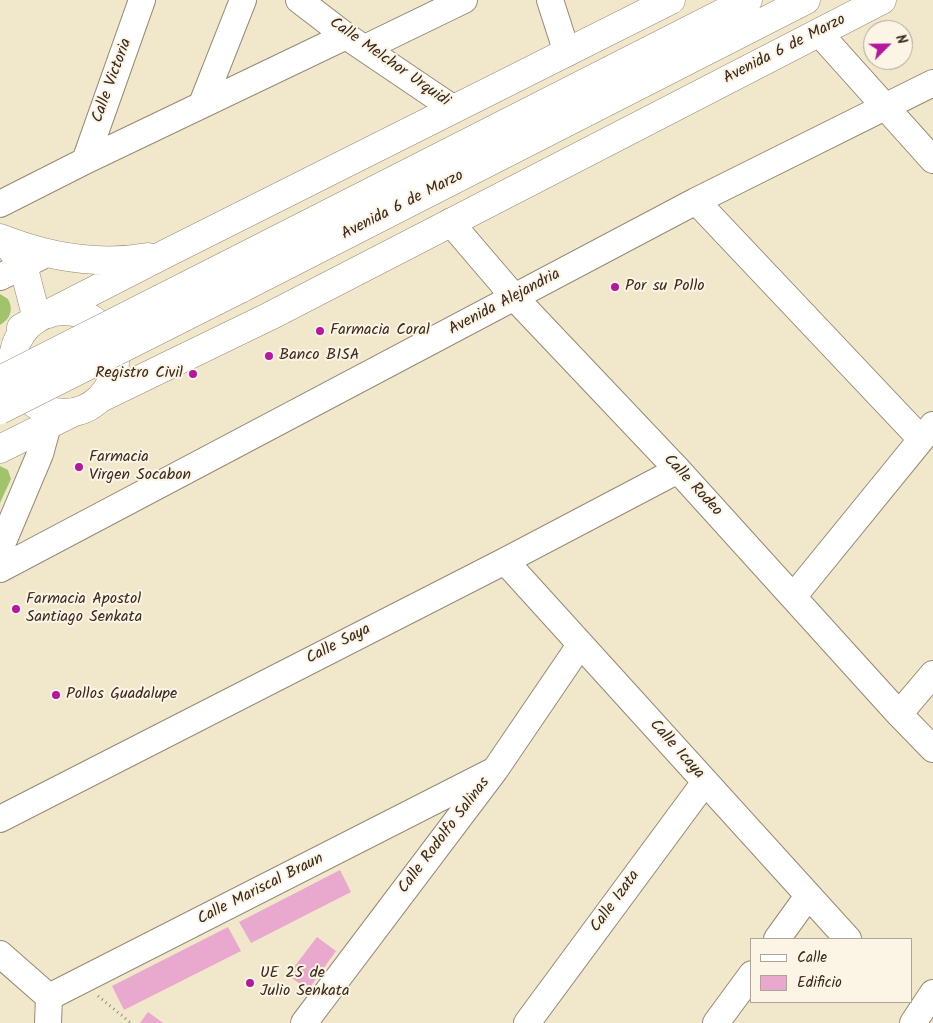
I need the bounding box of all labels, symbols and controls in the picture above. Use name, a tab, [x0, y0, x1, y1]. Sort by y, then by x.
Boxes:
street label: Avenida 6 de Marzo	[721, 11, 849, 89]
street label: Calle Melchor Urquidi	[325, 14, 453, 112]
north arrow	[863, 20, 913, 70]
text: N	[889, 31, 913, 48]
street label: Calle Victoria	[89, 36, 137, 126]
street label: Avenida 6 de Marzo	[339, 167, 467, 245]
street label: Avenida Alejandria	[446, 266, 564, 340]
place label: Por su Pollo	[625, 277, 705, 297]
marker: Por su Pollo	[609, 281, 621, 293]
place label: Farmacia Coral	[330, 321, 430, 341]
marker: Farmacia Coral	[314, 325, 326, 337]
place label: Banco BISA	[279, 346, 359, 366]
marker: Banco BISA	[263, 350, 275, 362]
place label: Registro Civil	[95, 364, 183, 384]
marker: Registro Civil	[187, 368, 199, 380]
place label: Farmacia Virgen Socabon	[89, 448, 191, 486]
street label: Calle Rodeo	[659, 451, 725, 521]
marker: Farmacia Virgen Socabon	[73, 461, 85, 473]
place label: Farmacia Apostol Santiago Senkata	[26, 590, 142, 628]
marker: Farmacia Apostol Santiago Senkata	[10, 603, 22, 615]
street label: Calle Saya	[304, 621, 374, 669]
place label: Pollos Guadalupe	[66, 685, 177, 705]
marker: Pollos Guadalupe	[50, 689, 62, 701]
street label: Calle Icaya	[644, 716, 708, 784]
street label: Calle Rodolfo Salinas	[395, 774, 495, 898]
street label: Calle Mariscal Braun	[195, 850, 327, 930]
street label: Calle Izata	[587, 867, 645, 937]
legend	[750, 938, 913, 1003]
text: Calle	[797, 946, 827, 970]
place label: UE 25 de Julio Senkata	[260, 964, 350, 1002]
text: Edificio	[797, 971, 842, 995]
marker: UE 25 de Julio Senkata	[244, 977, 256, 989]

